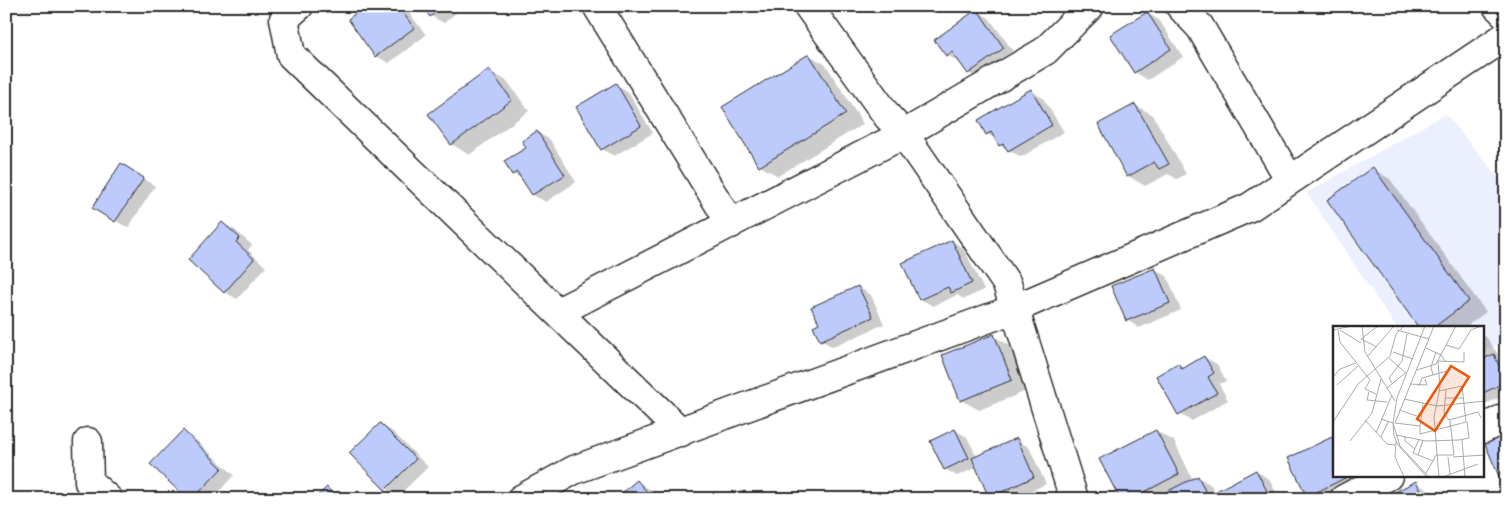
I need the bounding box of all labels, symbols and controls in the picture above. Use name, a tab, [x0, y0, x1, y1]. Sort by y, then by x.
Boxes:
inset map	[1333, 326, 1484, 478]

